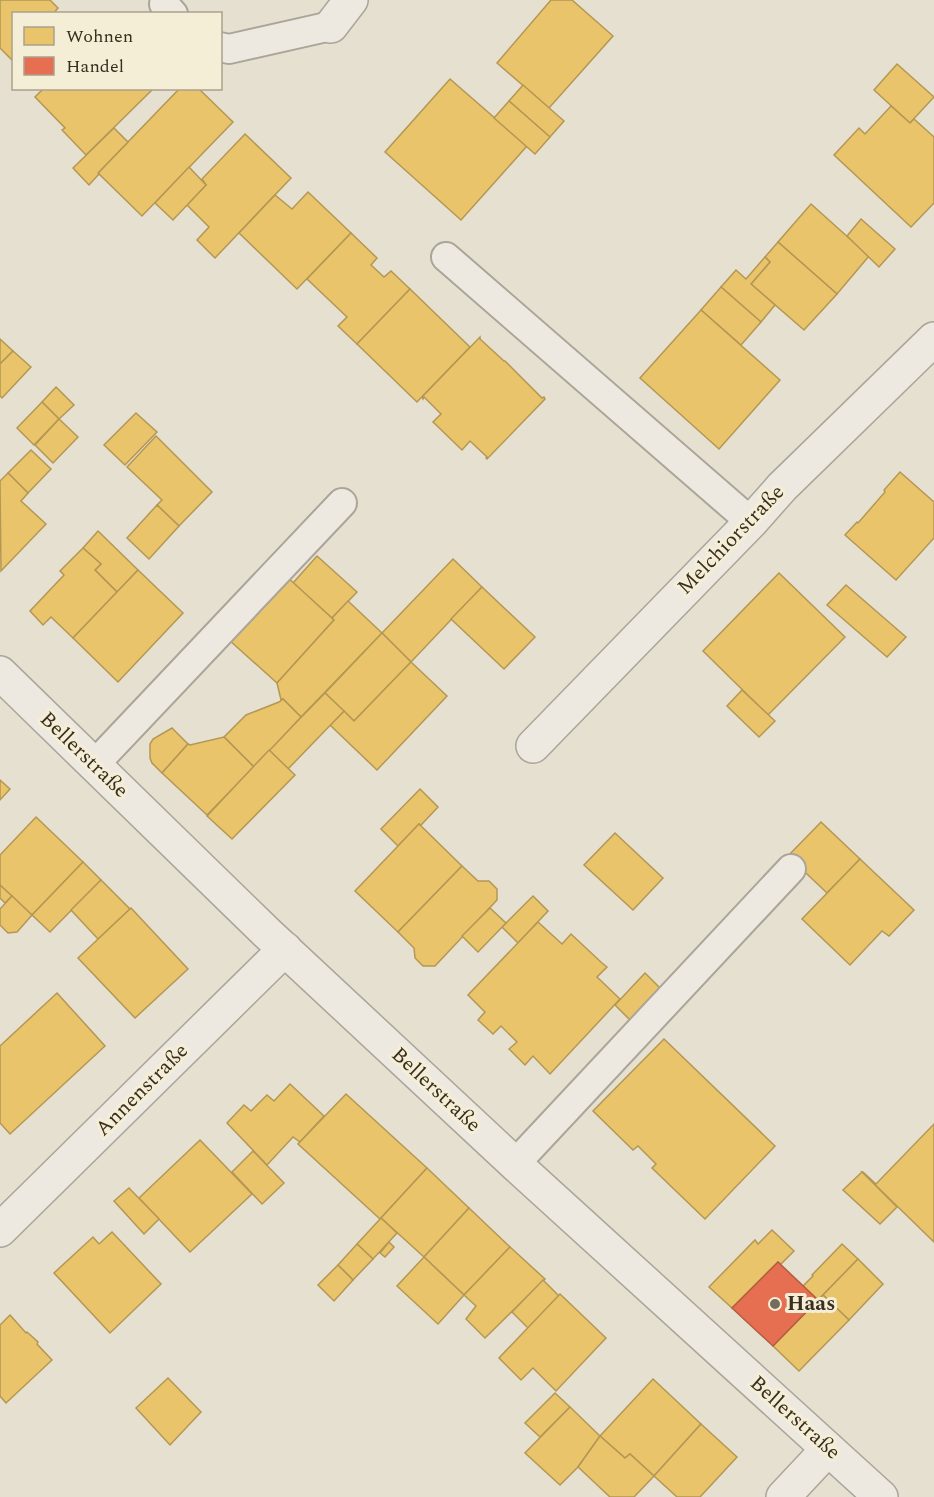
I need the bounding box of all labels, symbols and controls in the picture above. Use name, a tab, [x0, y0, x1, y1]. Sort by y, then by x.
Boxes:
legend	[12, 12, 222, 90]
text: Wohnen	[66, 23, 133, 50]
text: Handel	[66, 53, 124, 80]
street label: Melchiorstraße	[670, 477, 792, 603]
street label: Bellerstraße	[32, 704, 136, 806]
street label: Annenstraße	[88, 1036, 196, 1144]
street label: Bellerstraße	[384, 1040, 488, 1140]
place label: Haas	[787, 1288, 835, 1320]
marker: Haas	[768, 1297, 782, 1311]
street label: Bellerstraße	[742, 1368, 848, 1468]

